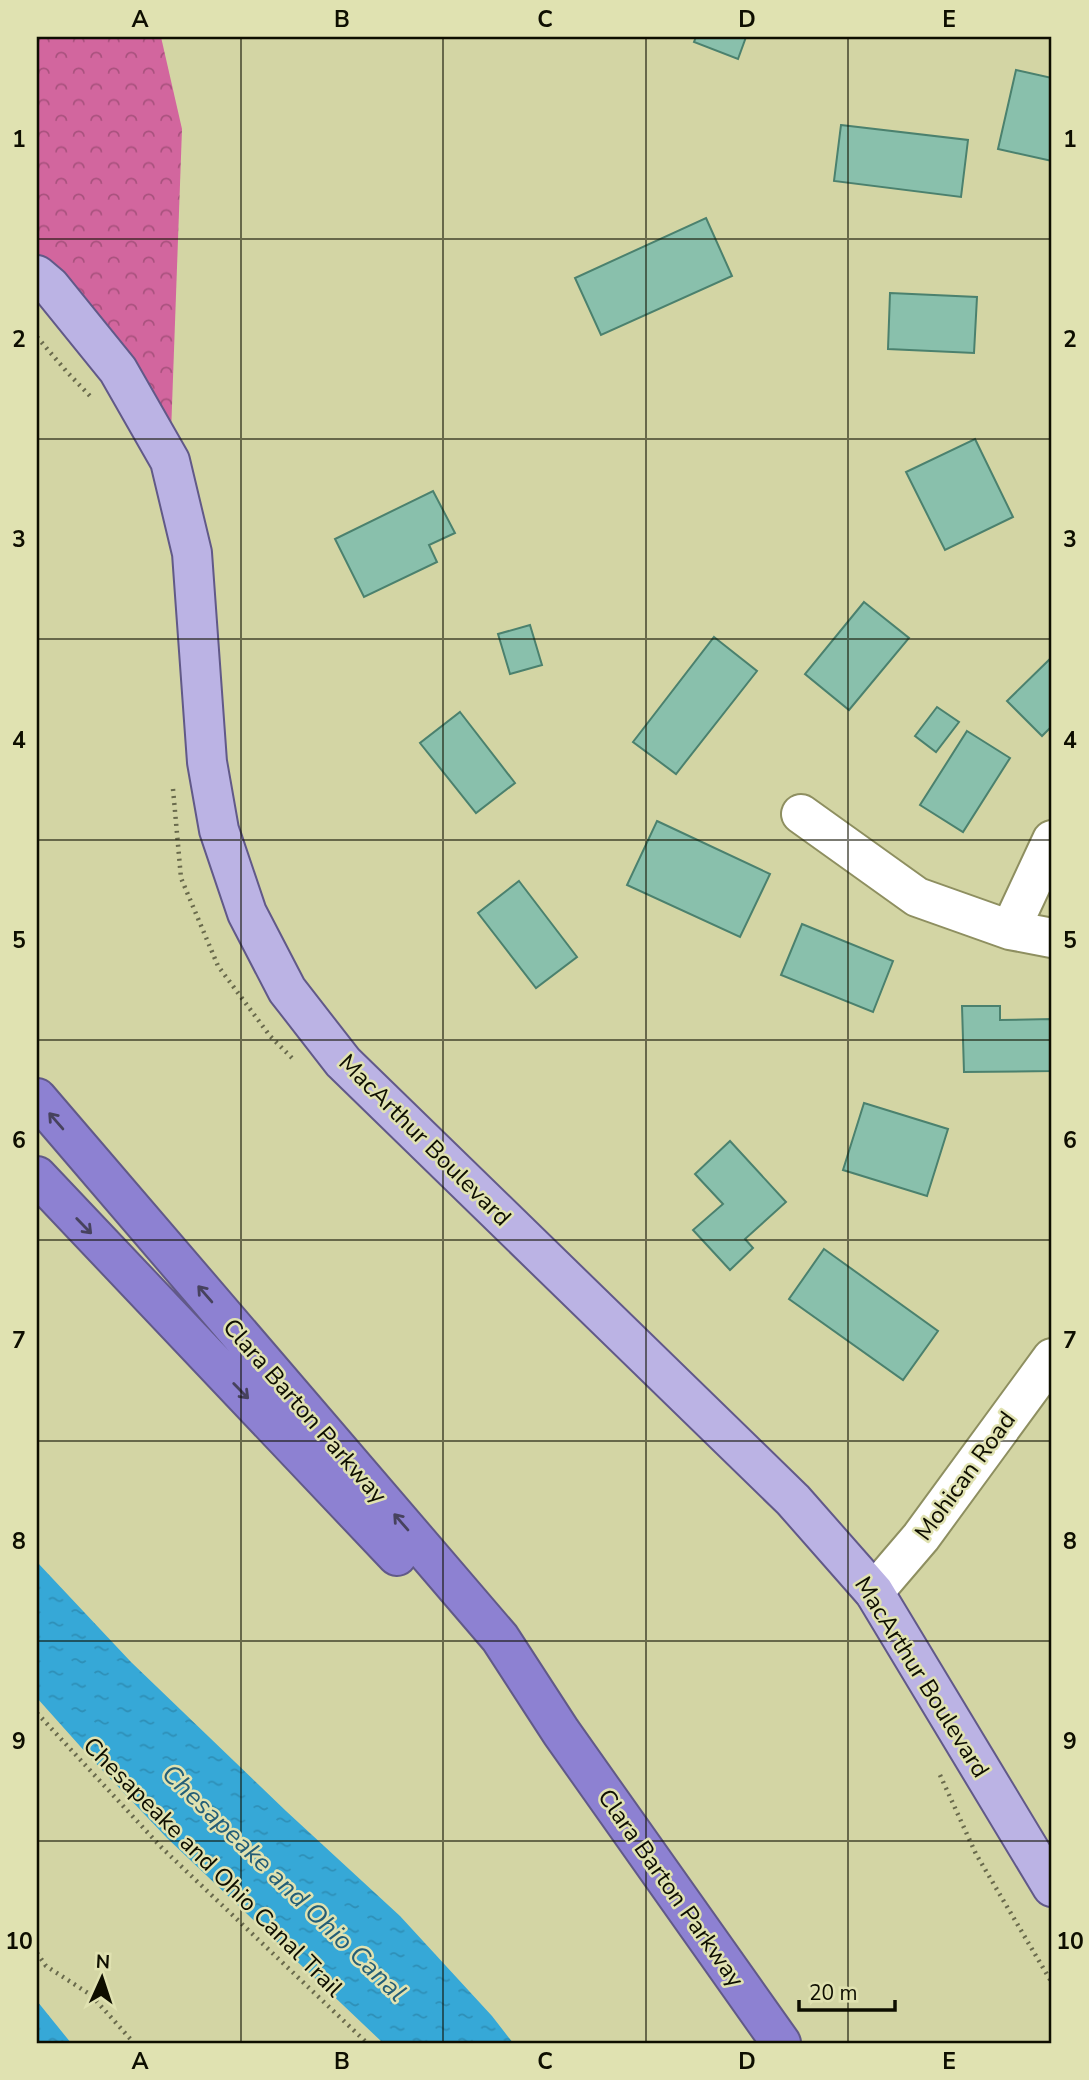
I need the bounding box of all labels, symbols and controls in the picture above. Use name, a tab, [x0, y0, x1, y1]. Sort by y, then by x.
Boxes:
text: A	[131, 4, 149, 35]
text: B	[334, 4, 350, 35]
text: C	[537, 4, 553, 35]
text: D	[738, 4, 756, 35]
text: E	[942, 4, 956, 35]
text: 1	[12, 124, 26, 155]
text: 1	[1063, 124, 1077, 155]
text: 2	[12, 324, 26, 355]
text: 2	[1063, 324, 1077, 355]
text: 3	[12, 524, 26, 555]
text: 3	[1063, 524, 1077, 555]
text: 4	[12, 725, 26, 756]
text: 4	[1063, 725, 1077, 756]
text: 5	[12, 925, 26, 956]
text: 5	[1063, 925, 1077, 956]
street label: MacArthur Boulevard	[332, 1047, 518, 1233]
one-way arrow	[48, 1113, 64, 1131]
text: 6	[12, 1125, 26, 1156]
text: 6	[1063, 1125, 1077, 1156]
one-way arrow	[75, 1217, 92, 1234]
one-way arrow	[197, 1285, 213, 1303]
street label: Clara Barton Parkway	[216, 1312, 395, 1511]
text: 7	[12, 1325, 26, 1356]
text: 7	[1063, 1325, 1077, 1356]
one-way arrow	[232, 1382, 249, 1399]
street label: Mohican Road	[907, 1405, 1023, 1547]
one-way arrow	[393, 1514, 409, 1532]
text: 8	[12, 1526, 26, 1557]
text: 8	[1063, 1526, 1077, 1557]
street label: MacArthur Boulevard	[847, 1570, 997, 1784]
text: 9	[12, 1726, 26, 1757]
text: 9	[1063, 1726, 1077, 1757]
street label: Chesapeake and Ohio Canal Trail	[77, 1731, 349, 2003]
water label: Chesapeake and Ohio Canal	[155, 1758, 413, 2008]
street label: Clara Barton Parkway	[590, 1782, 752, 1994]
text: 10	[5, 1926, 33, 1957]
text: 10	[1056, 1926, 1084, 1957]
north arrow	[66, 1944, 136, 2014]
text: N	[95, 1949, 111, 1975]
scale bar	[799, 1968, 895, 2012]
text: 20 m	[809, 1979, 858, 2007]
text: A	[131, 2046, 149, 2077]
text: B	[334, 2046, 350, 2077]
text: C	[537, 2046, 553, 2077]
text: D	[738, 2046, 756, 2077]
text: E	[942, 2046, 956, 2077]

